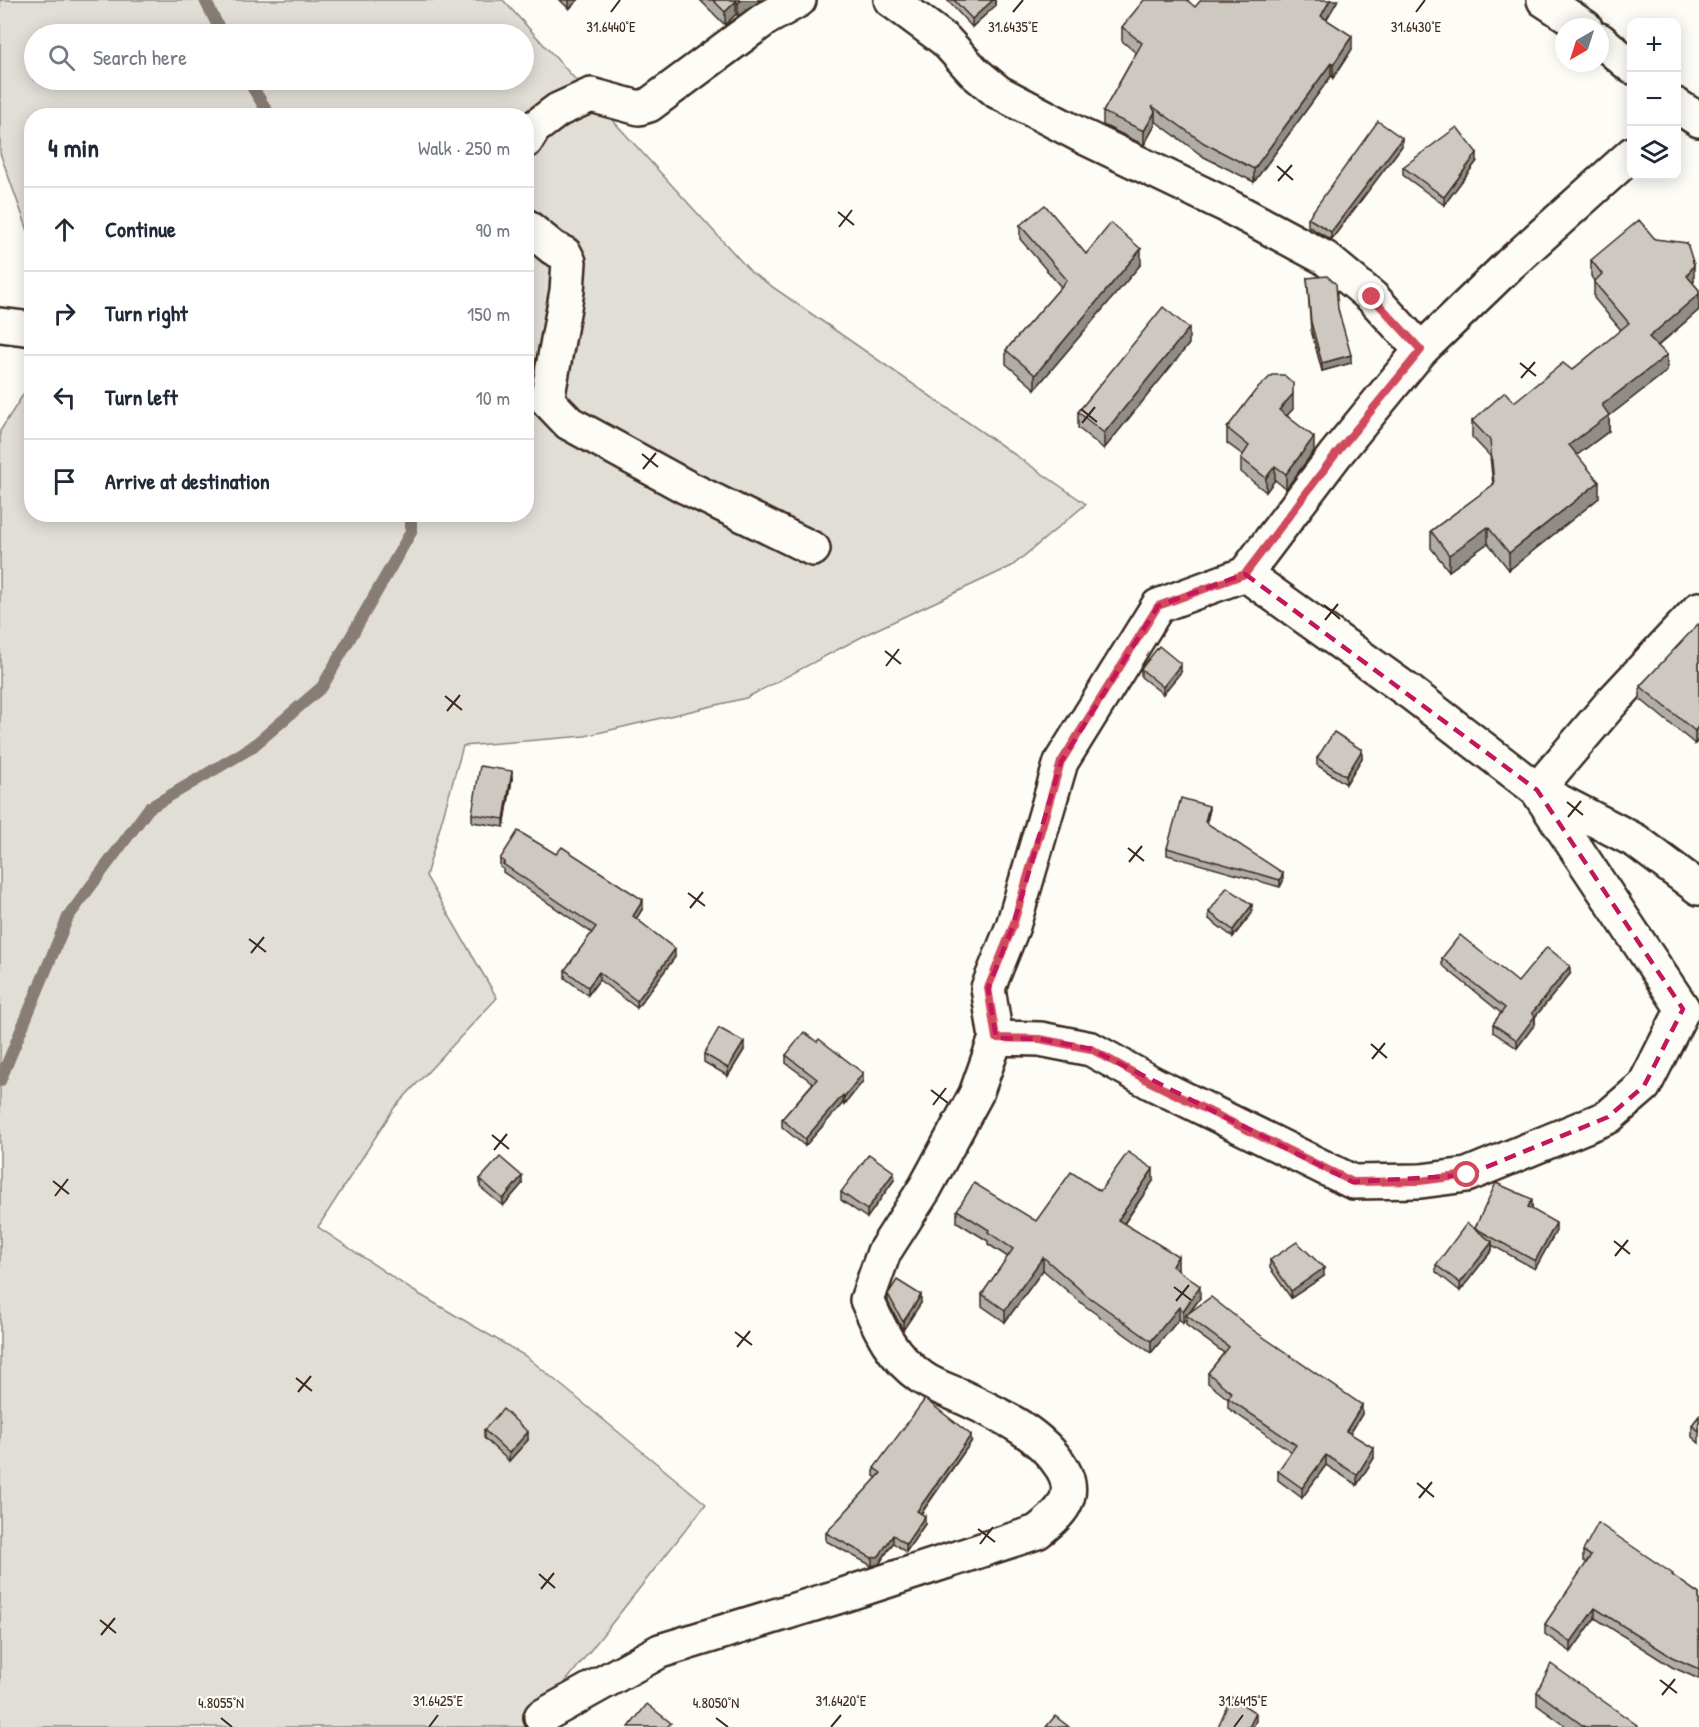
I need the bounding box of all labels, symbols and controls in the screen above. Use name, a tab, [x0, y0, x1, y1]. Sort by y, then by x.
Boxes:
text: 31.6440°E	[586, 16, 636, 37]
text: 31.6435°E	[988, 16, 1038, 37]
text: 31.6430°E	[1391, 16, 1442, 37]
north arrow	[1555, 18, 1609, 72]
map controls	[1627, 18, 1681, 180]
button: +	[1627, 18, 1681, 72]
search box	[24, 24, 534, 90]
icon: search	[45, 41, 78, 74]
text: Search here	[93, 42, 187, 72]
button: −	[1627, 72, 1681, 126]
button: layers	[1627, 126, 1681, 180]
text: 4 min	[48, 130, 99, 165]
text: Walk · 250 m	[418, 134, 510, 161]
icon: ahead	[48, 213, 81, 246]
text: Continue	[105, 214, 176, 244]
text: 90 m	[476, 216, 510, 243]
route end	[1358, 283, 1384, 309]
icon: right	[48, 297, 81, 330]
text: Turn right	[105, 298, 188, 328]
text: 150 m	[467, 300, 510, 327]
icon: left	[48, 381, 81, 414]
text: Turn left	[105, 382, 178, 412]
text: 10 m	[476, 384, 510, 411]
icon: arrive	[48, 465, 81, 498]
text: Arrive at destination	[105, 466, 270, 496]
route start	[1453, 1161, 1479, 1187]
text: 31.6425°E	[413, 1690, 464, 1711]
text: 31.6420°E	[816, 1690, 867, 1711]
text: 31.6415°E	[1219, 1690, 1268, 1711]
text: 4.8055°N	[198, 1692, 244, 1713]
text: 4.8050°N	[693, 1692, 739, 1713]

